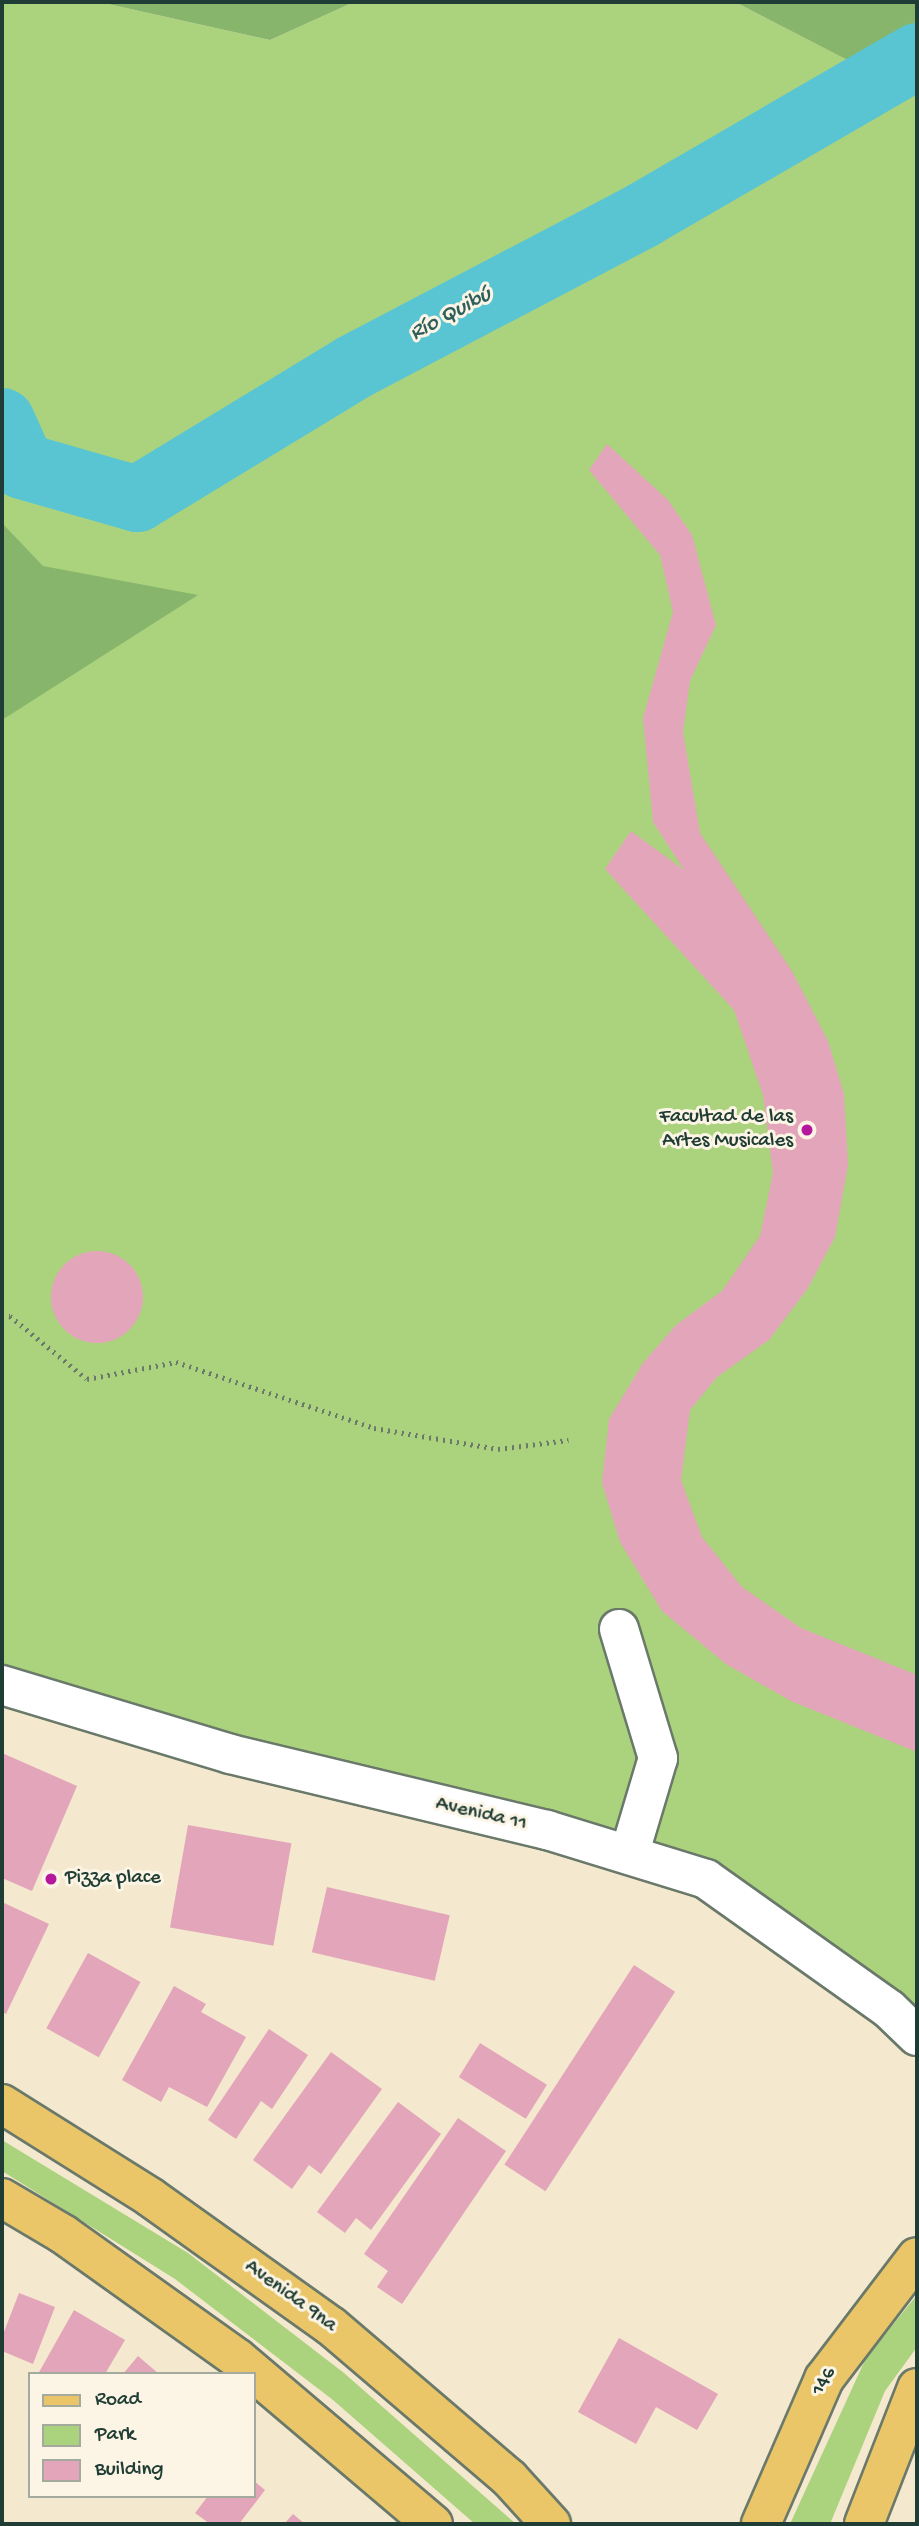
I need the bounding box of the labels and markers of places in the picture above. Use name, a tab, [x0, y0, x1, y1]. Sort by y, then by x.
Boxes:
place label: Facultad de las Artes Musicales	[659, 1105, 793, 1155]
marker: Facultad de las Artes Musicales	[799, 1122, 815, 1138]
place label: Pizza place	[65, 1866, 161, 1892]
marker: Pizza place	[43, 1871, 59, 1887]

